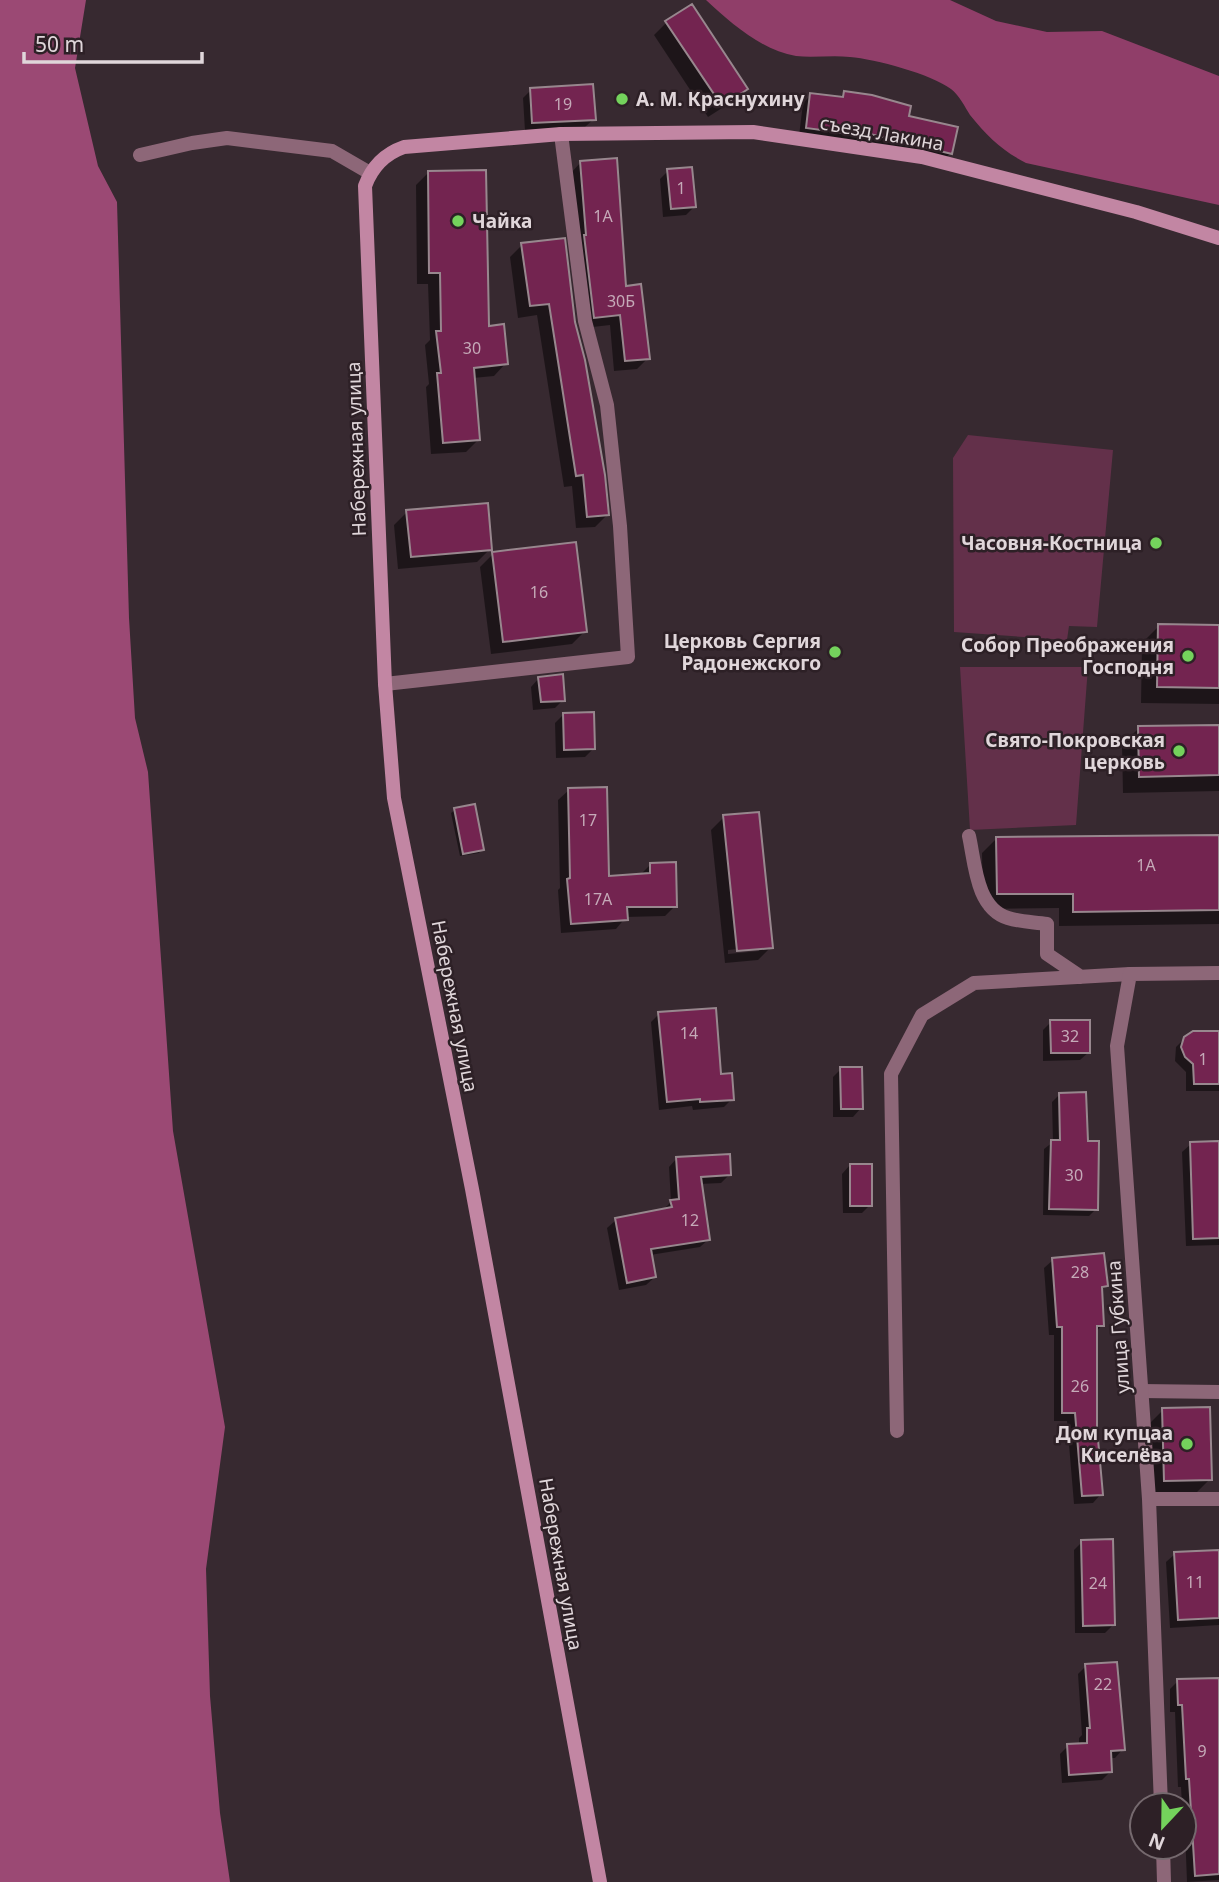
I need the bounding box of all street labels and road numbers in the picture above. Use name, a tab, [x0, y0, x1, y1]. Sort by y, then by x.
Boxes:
street label: съезд Лакина	[818, 109, 946, 157]
street label: Набережная улица	[340, 361, 372, 537]
street label: Набережная улица	[426, 918, 484, 1094]
street label: улица Губкина	[1100, 1260, 1136, 1394]
street label: Набережная улица	[533, 1476, 589, 1652]

